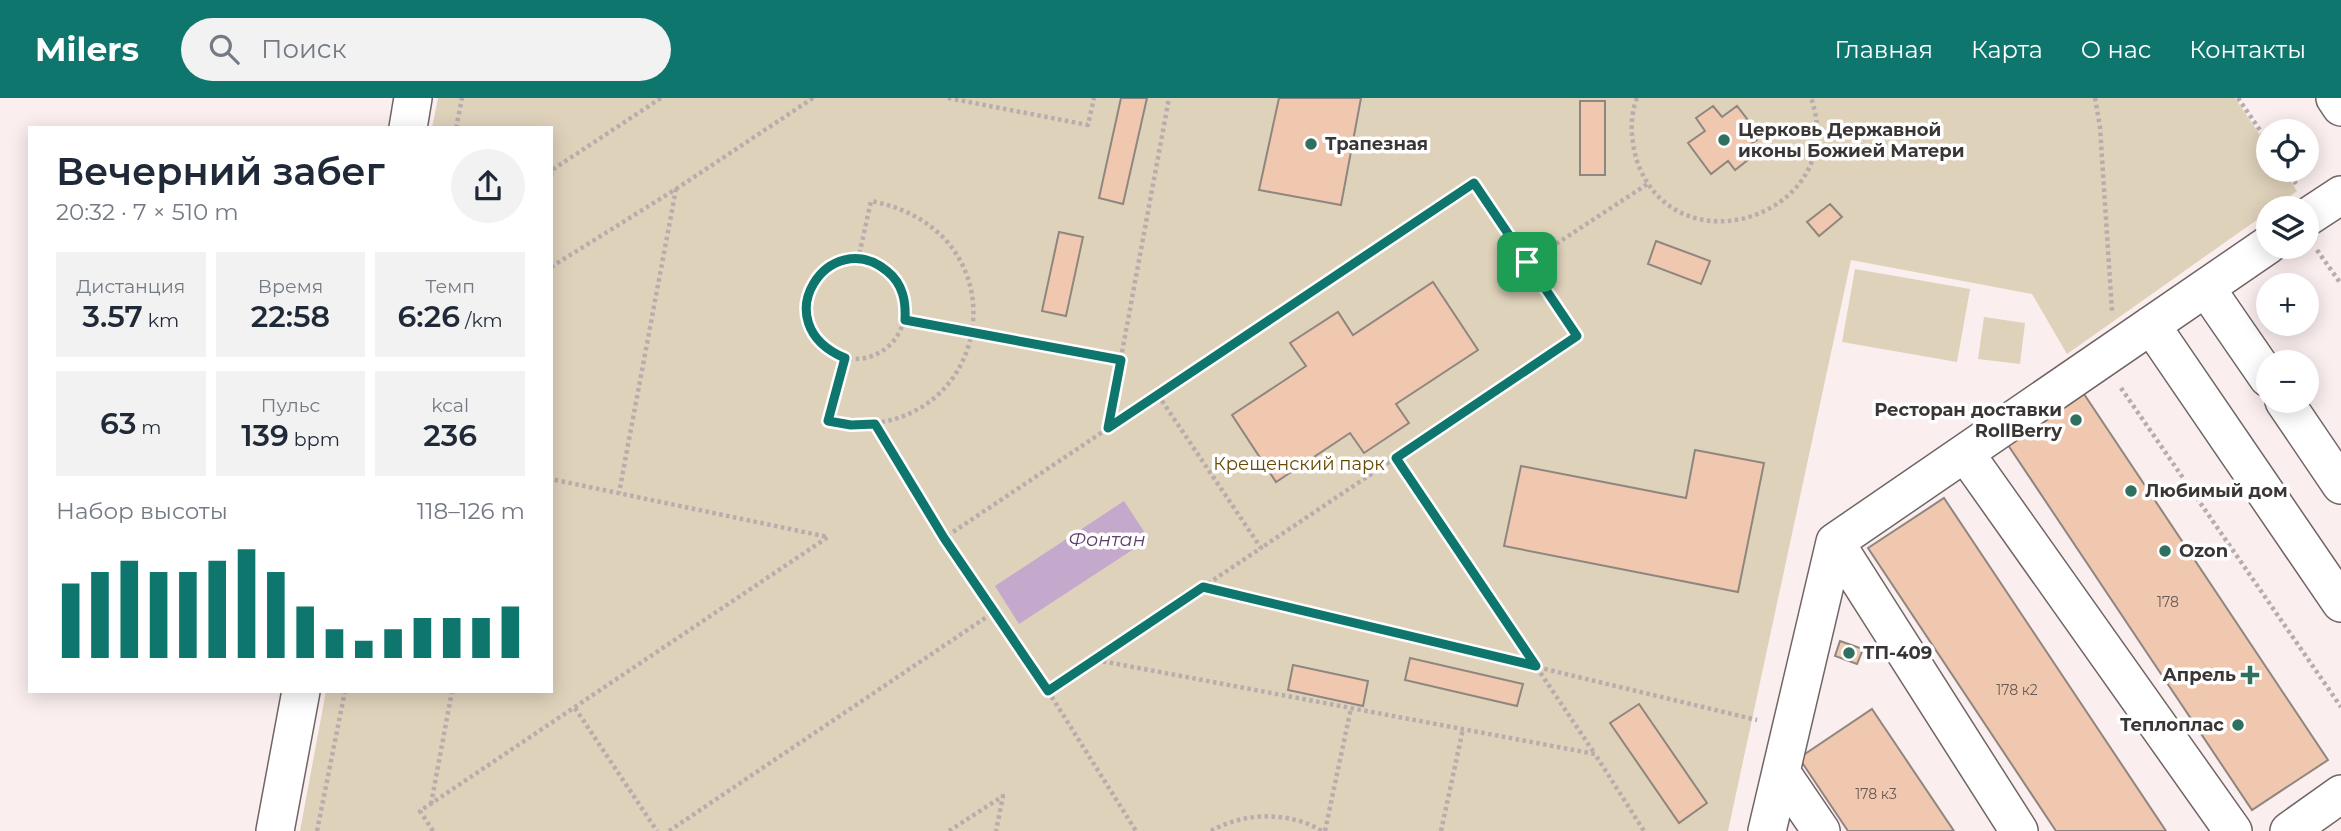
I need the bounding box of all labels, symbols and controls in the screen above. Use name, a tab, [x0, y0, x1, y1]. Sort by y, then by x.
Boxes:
search box	[181, 18, 671, 81]
text: Milers	[35, 29, 139, 69]
icon: search	[205, 30, 243, 68]
text: Поиск	[261, 33, 347, 65]
text: Главная	[1835, 35, 1933, 64]
text: Карта	[1971, 35, 2043, 64]
text: О нас	[2081, 35, 2151, 64]
text: Контакты	[2189, 35, 2306, 64]
place label: Церковь Державной иконы Божией Матери	[1738, 119, 1965, 162]
map controls	[2256, 119, 2319, 413]
button: locate	[2256, 119, 2319, 182]
marker: Церковь Державной иконы Божией Матери	[1716, 132, 1732, 148]
place label: Трапезная	[1325, 133, 1428, 155]
marker: Трапезная	[1303, 136, 1319, 152]
text: Вечерний забег	[56, 148, 385, 195]
button: share	[451, 149, 525, 223]
button: layers	[2256, 196, 2319, 259]
text: 20:32 · 7 × 510 m	[56, 198, 239, 226]
pin	[1497, 232, 1557, 292]
icon: arrive	[1508, 243, 1546, 281]
button: +	[2256, 273, 2319, 336]
text: Дистанция	[76, 275, 185, 298]
text: Время	[258, 275, 323, 298]
text: Темп	[425, 275, 475, 298]
text: 3.57	[83, 298, 143, 335]
text: 22:58	[251, 298, 330, 335]
text: 6:26	[398, 298, 460, 335]
text: km	[143, 309, 179, 332]
text: /km	[460, 309, 503, 332]
button: −	[2256, 350, 2319, 413]
text: Пульс	[261, 394, 320, 417]
text: kcal	[431, 394, 469, 417]
place label: Ресторан доставки RollBerry	[1874, 399, 2062, 442]
text: 63	[100, 405, 136, 442]
marker: Ресторан доставки RollBerry	[2068, 412, 2084, 428]
text: m	[136, 416, 162, 439]
text: 139	[241, 417, 289, 454]
text: 236	[423, 417, 477, 454]
text: bpm	[289, 428, 340, 451]
park label: Крещенский парк	[1213, 453, 1385, 475]
place label: Любимый дом	[2145, 480, 2288, 502]
marker: Любимый дом	[2123, 483, 2139, 499]
text: Набор высоты	[56, 497, 228, 525]
text: 118–126 m	[417, 497, 525, 525]
water label: Фонтан	[1069, 528, 1145, 551]
place label: Ozon	[2179, 540, 2228, 562]
marker: Ozon	[2157, 543, 2173, 559]
house number: 178	[2157, 593, 2179, 611]
place label: ТП-409	[1863, 642, 1932, 664]
marker: ТП-409	[1841, 645, 1857, 661]
place label: Апрель	[2162, 664, 2236, 686]
marker: Апрель	[2242, 667, 2258, 683]
house number: 178 к2	[1996, 681, 2038, 699]
place label: Теплоплас	[2120, 714, 2224, 736]
marker: Теплоплас	[2230, 717, 2246, 733]
house number: 178 к3	[1855, 785, 1897, 803]

